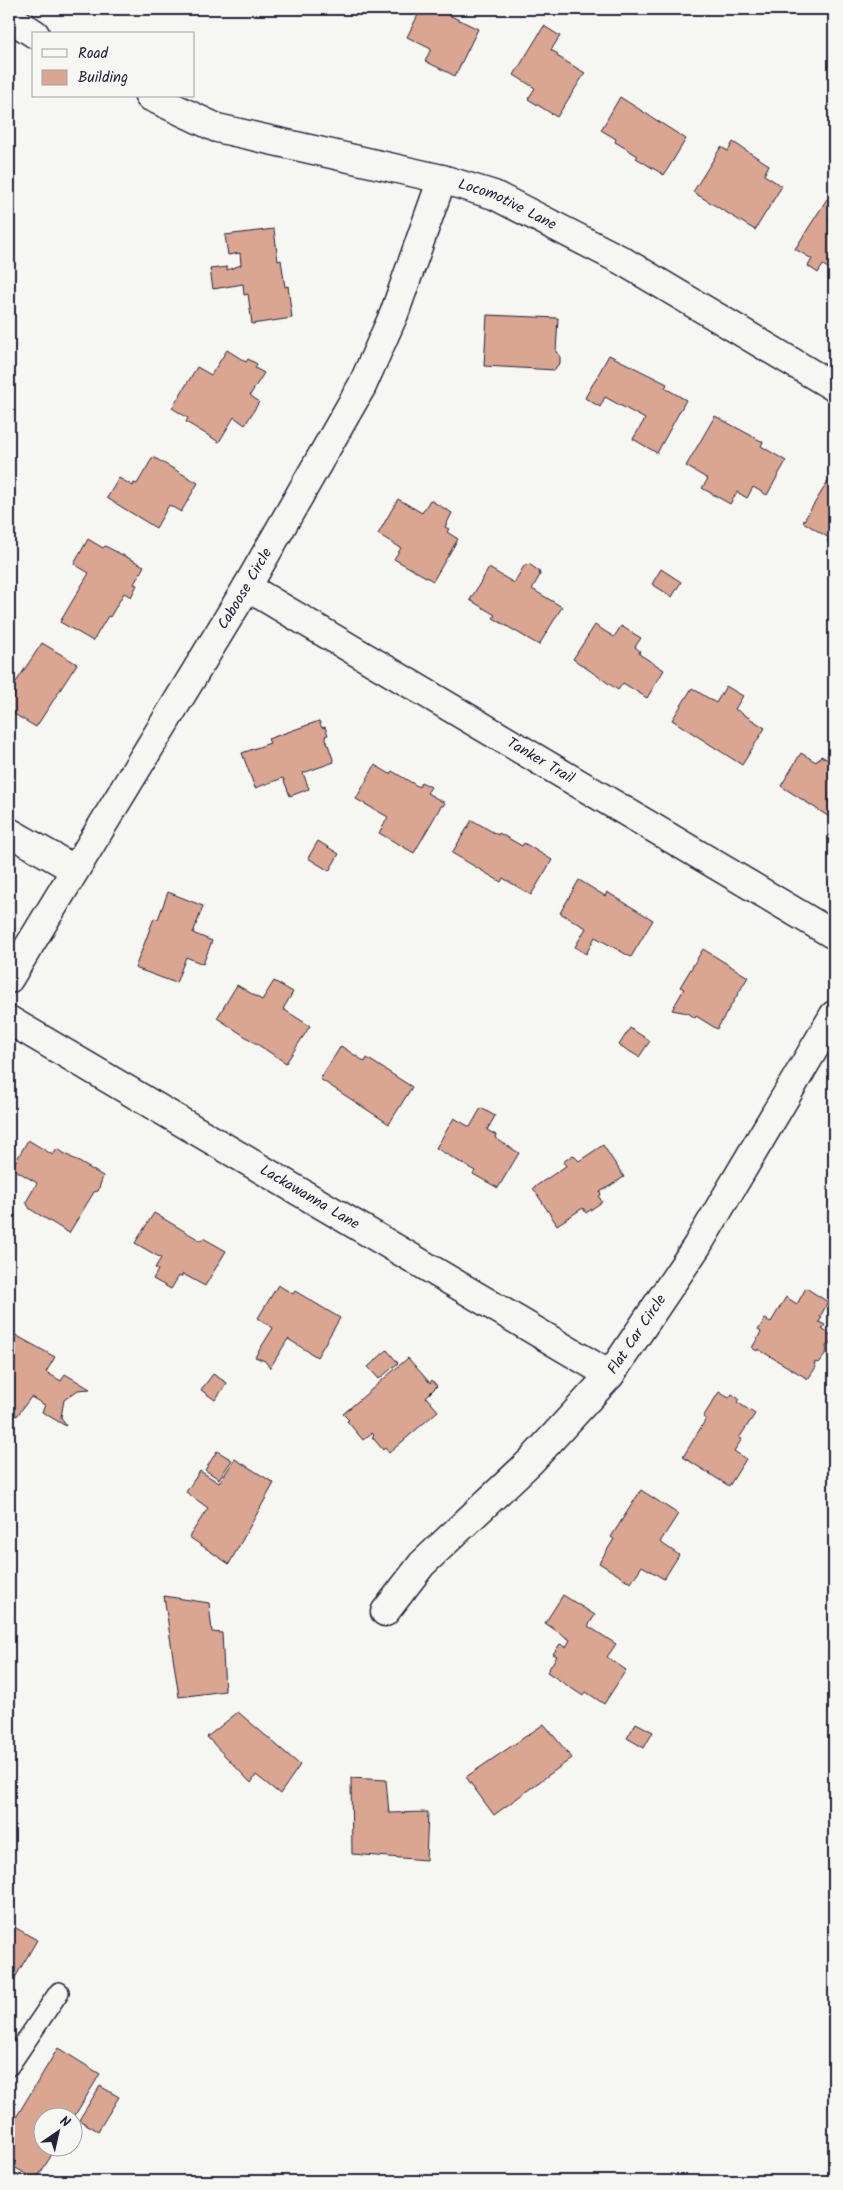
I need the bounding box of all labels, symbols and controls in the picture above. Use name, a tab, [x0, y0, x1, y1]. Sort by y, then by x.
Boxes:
legend	[32, 32, 195, 98]
text: Road	[78, 42, 109, 66]
text: Building	[78, 66, 128, 90]
street label: Locomotive Lane	[455, 173, 561, 237]
street label: Caboose Circle	[212, 543, 279, 635]
street label: Tanker Trail	[502, 731, 579, 791]
street label: Lackawanna Lane	[255, 1159, 364, 1236]
street label: Flat Car Circle	[601, 1290, 673, 1380]
north arrow	[32, 2108, 82, 2158]
text: N	[55, 2110, 75, 2134]

